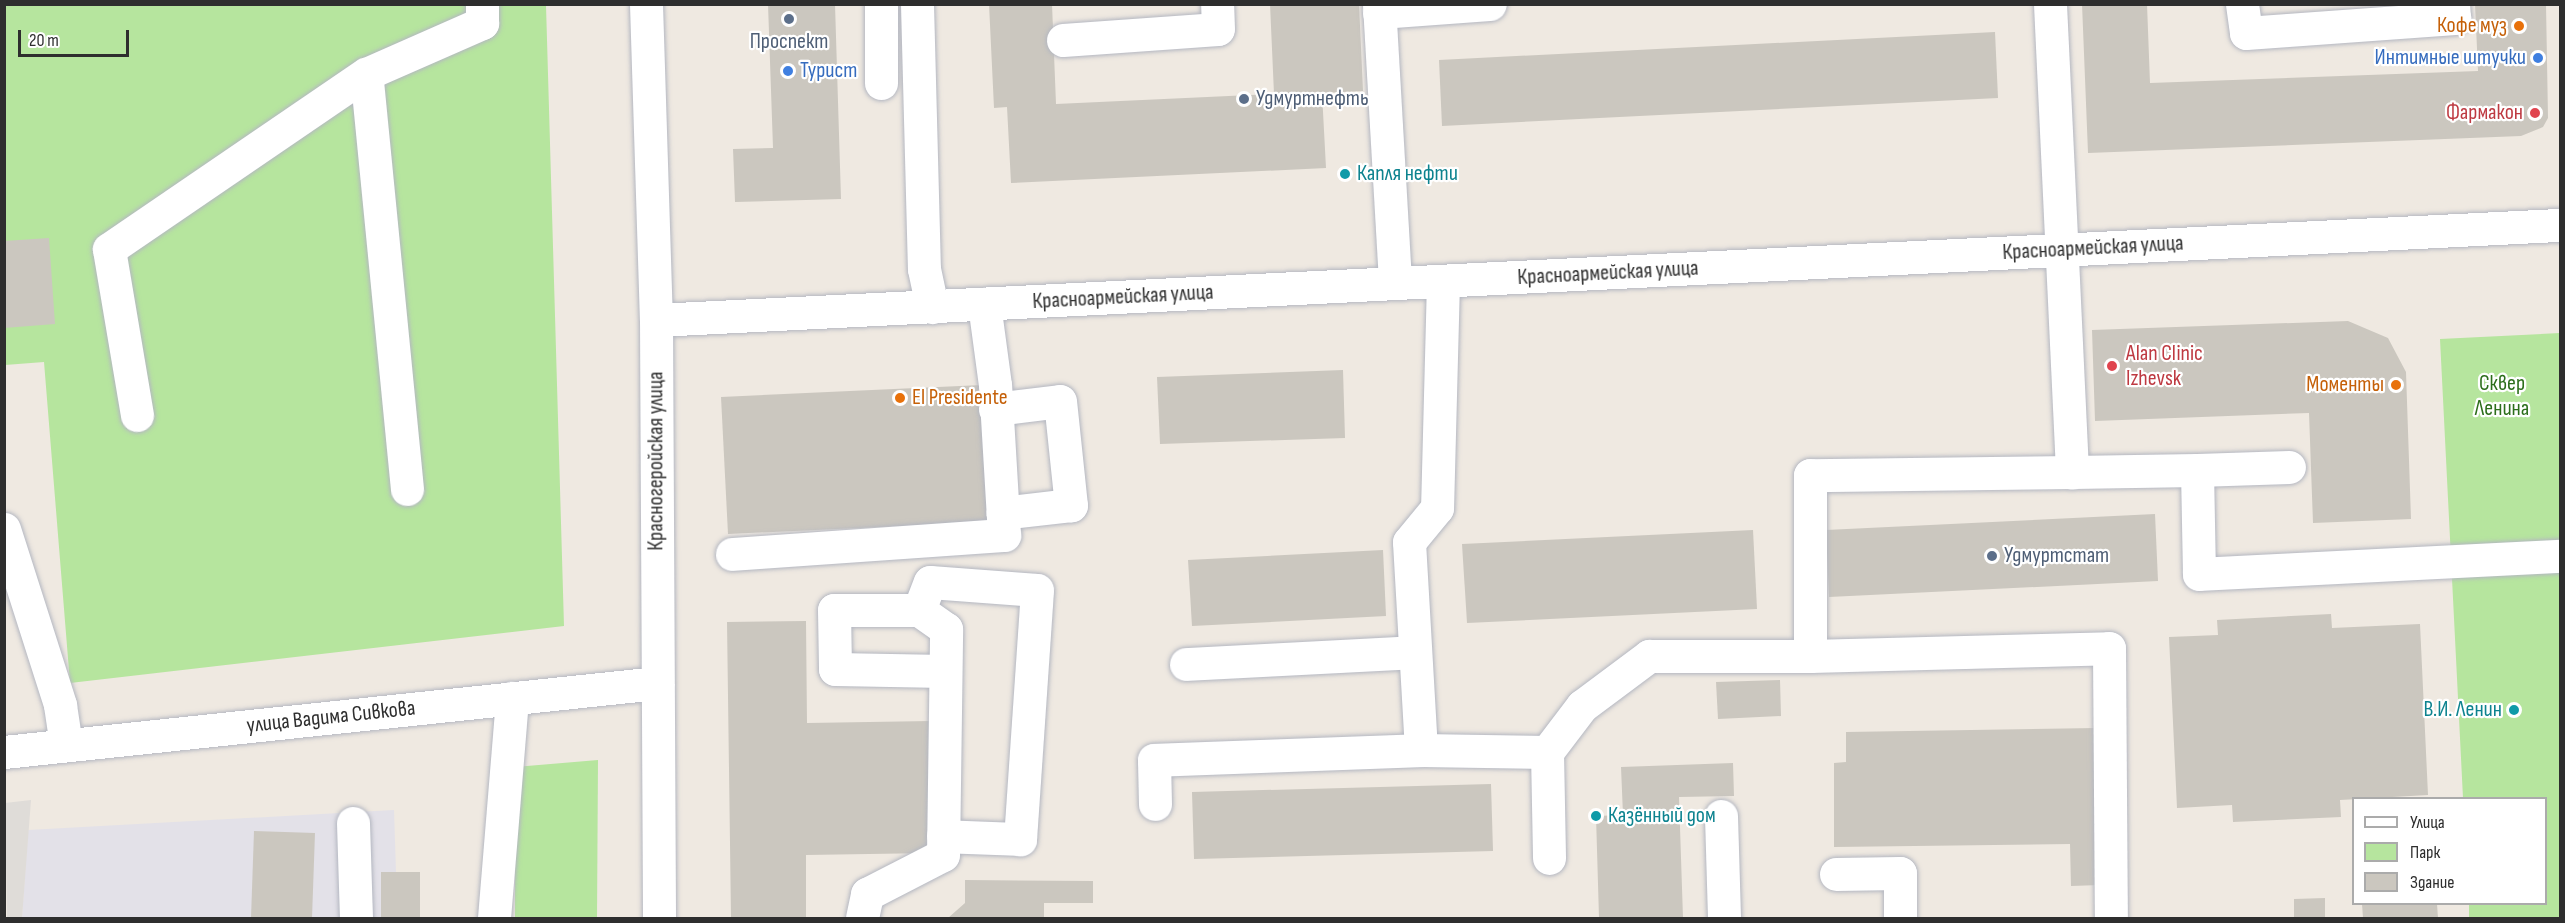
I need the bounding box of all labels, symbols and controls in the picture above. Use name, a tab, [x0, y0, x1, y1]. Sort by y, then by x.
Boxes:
marker: Проспект	[782, 12, 796, 26]
place label: Кофе муз	[2437, 13, 2507, 39]
scale bar	[21, 18, 132, 56]
marker: Кофе муз	[2512, 19, 2526, 33]
place label: Проспект	[750, 29, 828, 55]
text: 20 m	[29, 30, 59, 51]
place label: Интимные штучки	[2375, 45, 2526, 71]
marker: Интимные штучки	[2531, 51, 2545, 65]
place label: Турист	[800, 58, 857, 84]
marker: Турист	[781, 64, 795, 78]
place label: Удмуртнефть	[1256, 86, 1369, 112]
marker: Удмуртнефть	[1237, 92, 1251, 106]
place label: Фармакон	[2446, 100, 2523, 126]
marker: Фармакон	[2528, 106, 2542, 120]
place label: Капля нефти	[1357, 161, 1458, 187]
marker: Капля нефти	[1338, 167, 1352, 181]
street label: Красноармейская улица	[2002, 230, 2184, 266]
street label: Красноармейская улица	[1517, 255, 1699, 291]
street label: Красноармейская улица	[1032, 279, 1214, 315]
place label: Alan Clinic Izhevsk	[2126, 340, 2203, 392]
marker: Alan Clinic Izhevsk	[2103, 357, 2121, 375]
park label: Сквер Ленина	[2475, 370, 2529, 422]
street label: Красногеройская улица	[643, 371, 669, 551]
place label: Моменты	[2306, 372, 2384, 398]
marker: Моменты	[2389, 378, 2403, 392]
place label: El Presidente	[912, 385, 1008, 411]
marker: El Presidente	[893, 391, 907, 405]
place label: Удмуртстат	[2004, 543, 2109, 569]
marker: Удмуртстат	[1985, 549, 1999, 563]
street label: улица Вадима Сивкова	[245, 695, 417, 739]
place label: В.И. Ленин	[2424, 697, 2502, 723]
marker: В.И. Ленин	[2507, 703, 2521, 717]
legend	[2352, 797, 2547, 905]
place label: Казённый дом	[1608, 803, 1716, 829]
marker: Казённый дом	[1589, 809, 1603, 823]
text: Улица	[2410, 812, 2445, 833]
text: Парк	[2410, 842, 2440, 863]
text: Здание	[2410, 872, 2455, 893]

